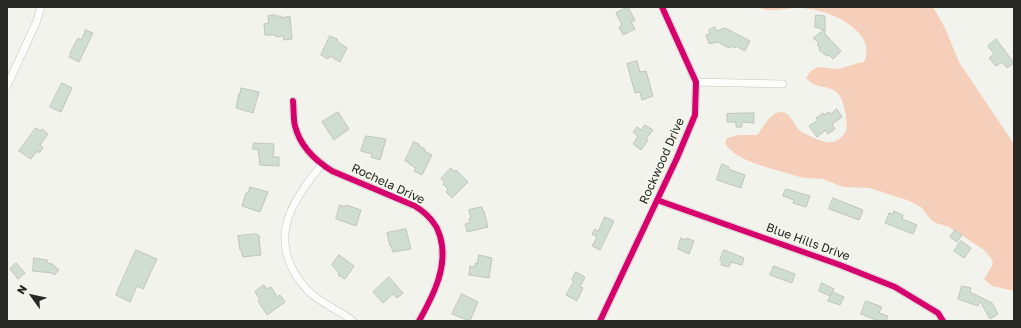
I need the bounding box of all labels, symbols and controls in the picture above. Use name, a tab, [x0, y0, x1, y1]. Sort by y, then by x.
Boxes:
street label: Rockwood Drive	[637, 116, 687, 206]
street label: Rochela Drive	[349, 161, 427, 207]
street label: Blue Hills Drive	[764, 220, 852, 264]
north arrow	[12, 276, 52, 316]
text: N	[14, 282, 29, 296]

